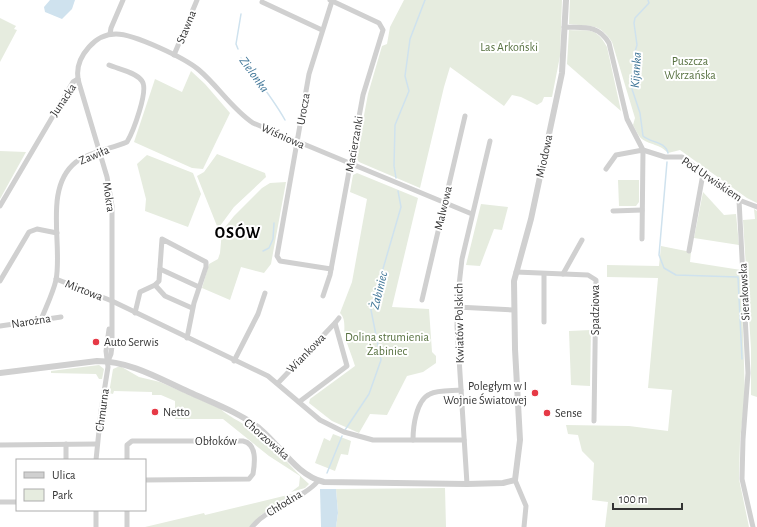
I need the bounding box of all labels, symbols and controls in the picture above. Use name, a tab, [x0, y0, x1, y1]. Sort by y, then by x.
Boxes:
street label: Stawna	[174, 8, 198, 45]
park label: Las Arkoński	[480, 41, 538, 53]
water label: Kijanka	[629, 51, 644, 89]
water label: Zielonka	[237, 55, 271, 95]
park label: Puszcza Wkrzańska	[664, 55, 716, 81]
street label: Junacka	[48, 81, 78, 119]
street label: Urocza	[294, 92, 312, 126]
street label: Macierzanki	[343, 115, 365, 173]
street label: Wiśniowa	[259, 121, 307, 151]
street label: Miodowa	[534, 133, 554, 179]
street label: Zawiła	[77, 143, 111, 167]
street label: Pod Urwiskiem	[680, 154, 744, 204]
street label: Mokra	[101, 181, 117, 213]
street label: Malwowa	[432, 184, 454, 231]
district label: OSÓW	[215, 223, 261, 241]
street label: Sierakowska	[736, 262, 752, 321]
water label: Żabiniec	[368, 269, 391, 311]
street label: Mirtowa	[64, 277, 105, 303]
street label: Kwiatów Polskich	[452, 283, 466, 363]
street label: Spadziowa	[589, 284, 601, 335]
street label: Narożna	[10, 312, 52, 330]
street label: Wiankowa	[284, 331, 328, 375]
park label: Dolina strumienia Żabiniec	[345, 331, 429, 357]
place label: Auto Serwis	[104, 336, 159, 348]
marker: Auto Serwis	[91, 337, 101, 347]
place label: Poległym w I Wojnie Światowej	[443, 380, 527, 407]
street label: Chmurna	[93, 387, 111, 432]
marker: Poległym w I Wojnie Światowej	[530, 388, 540, 398]
place label: Netto	[163, 406, 190, 418]
marker: Netto	[150, 407, 160, 417]
place label: Sense	[555, 407, 582, 419]
marker: Sense	[542, 408, 552, 418]
street label: Chorzowska	[242, 416, 292, 462]
street label: Obłoków	[195, 435, 237, 447]
legend	[16, 459, 146, 511]
text: Ulica	[52, 469, 76, 481]
scale bar	[613, 485, 682, 511]
street label: Chłodna	[264, 487, 304, 519]
text: Park	[52, 489, 73, 501]
text: 100 m	[619, 493, 647, 505]

